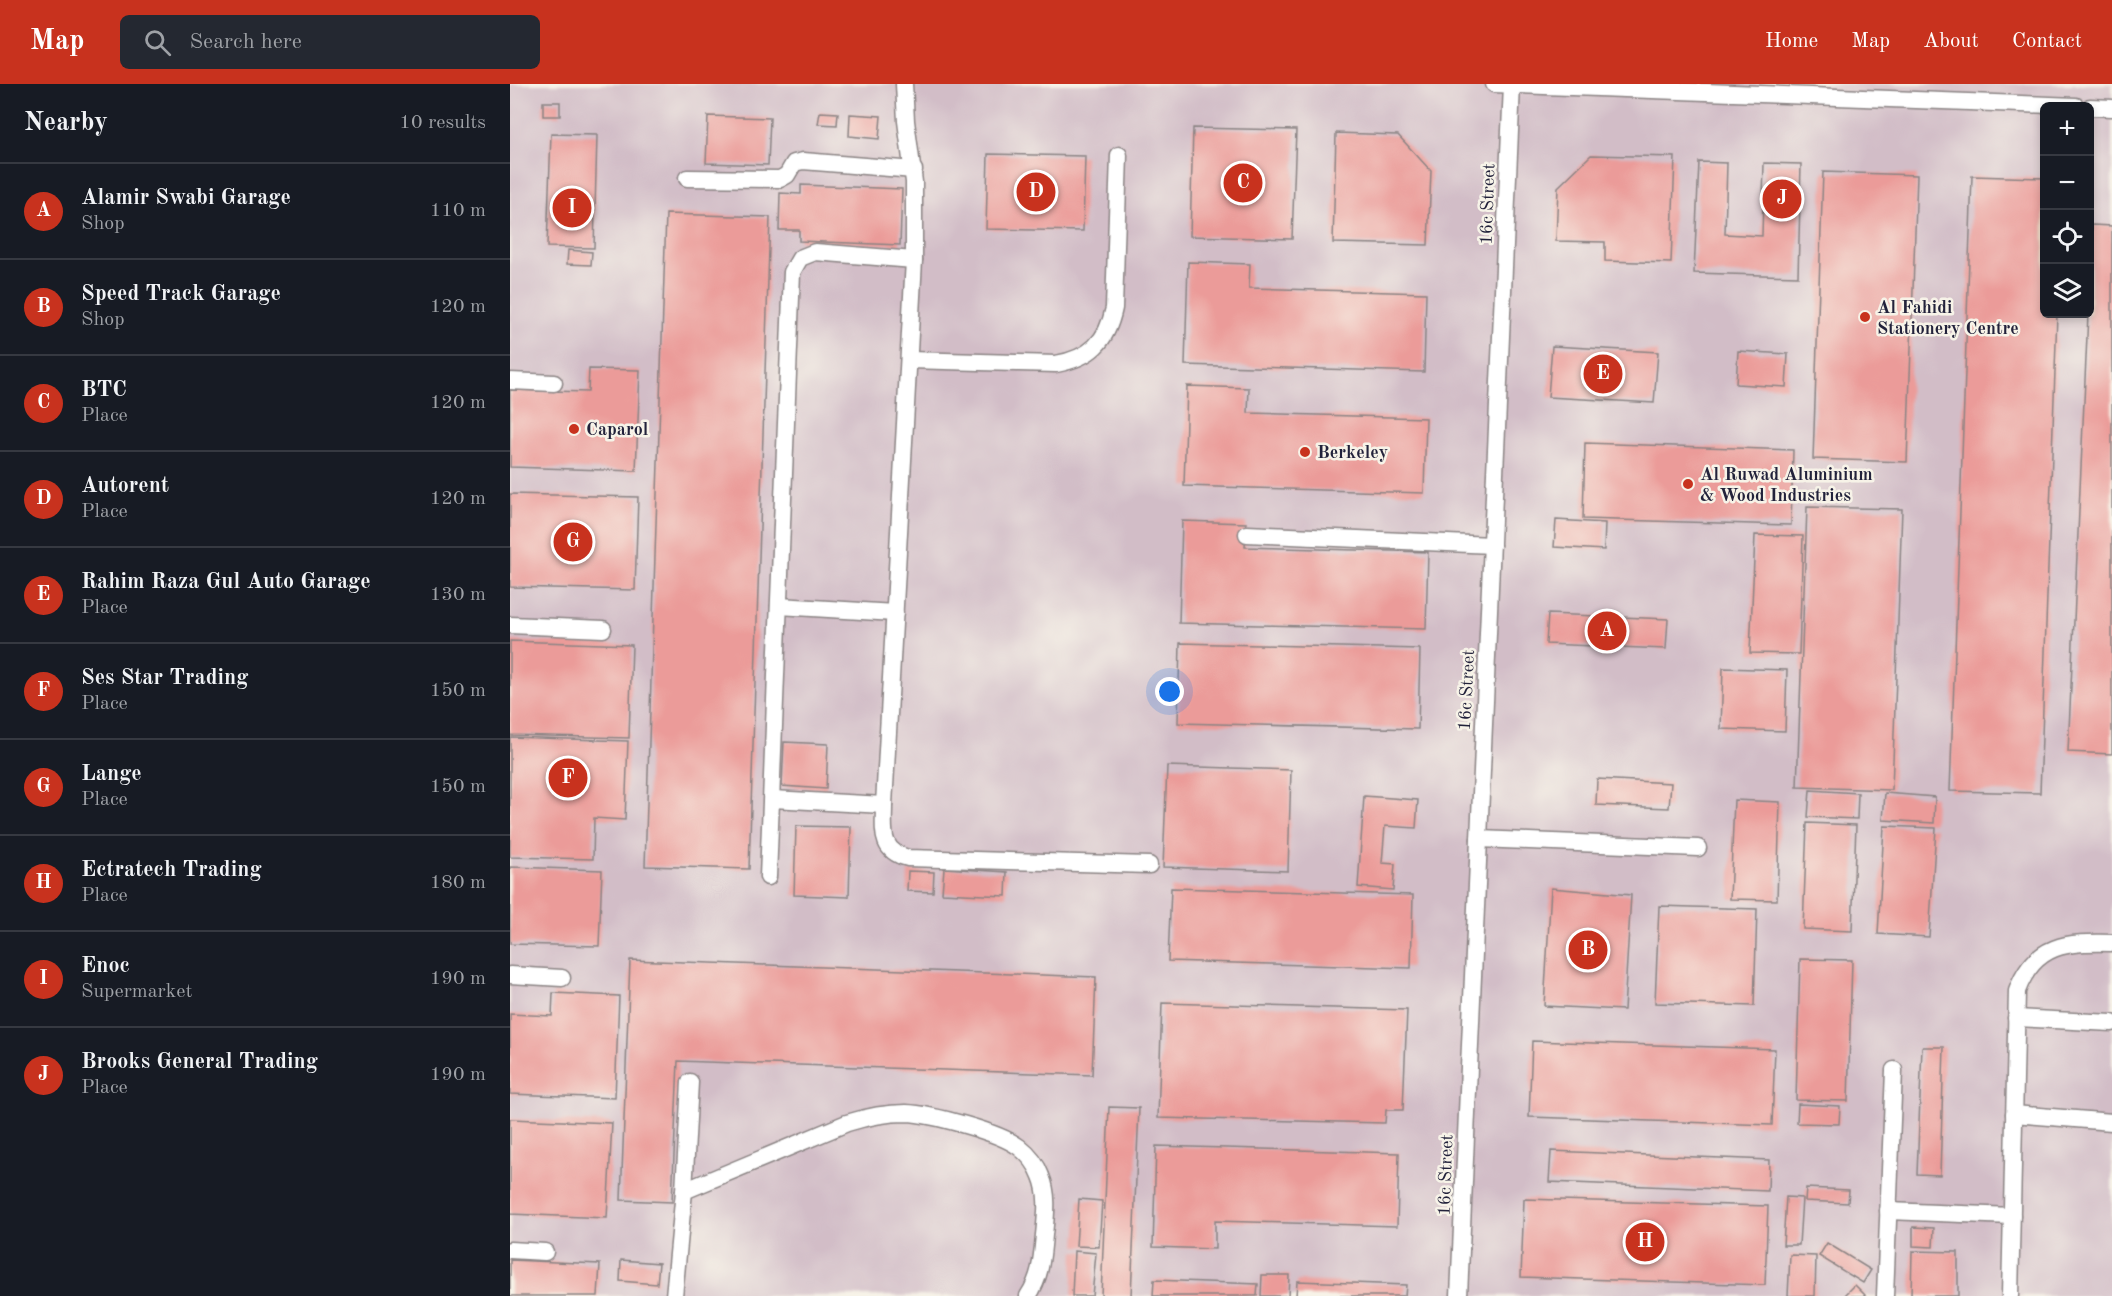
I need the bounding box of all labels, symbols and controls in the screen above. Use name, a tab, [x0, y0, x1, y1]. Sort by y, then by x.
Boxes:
search box	[120, 15, 540, 69]
icon: search	[141, 26, 174, 59]
text: Map	[30, 28, 84, 56]
text: Search here	[189, 31, 302, 53]
text: Home	[1765, 31, 1818, 52]
text: Map	[1851, 31, 1890, 52]
text: About	[1923, 31, 1979, 52]
text: Contact	[2012, 31, 2082, 52]
map controls	[2040, 102, 2094, 318]
button: +	[2040, 102, 2094, 156]
text: Nearby	[24, 110, 108, 136]
text: 10 results	[399, 113, 486, 133]
button: −	[2040, 156, 2094, 210]
pin: C	[1224, 160, 1262, 206]
street label: 16c Street	[1478, 163, 1498, 245]
pin: D	[1016, 170, 1056, 214]
pin: J	[1762, 176, 1802, 222]
pin: I	[552, 186, 592, 230]
text: Alamir Swabi Garage	[81, 187, 291, 209]
text: A	[36, 201, 51, 221]
text: 110 m	[430, 201, 486, 221]
button: locate	[2040, 210, 2094, 264]
text: Shop	[81, 214, 125, 234]
button: layers	[2040, 264, 2094, 318]
text: Speed Track Garage	[81, 283, 281, 305]
text: B	[36, 297, 51, 317]
text: 120 m	[430, 297, 486, 317]
place label: Al Fahidi Stationery Centre	[1877, 299, 2019, 338]
text: Shop	[81, 310, 125, 330]
marker: Al Fahidi Stationery Centre	[1858, 310, 1872, 324]
pin: E	[1584, 352, 1622, 396]
text: BTC	[81, 379, 127, 401]
text: C	[37, 393, 50, 413]
text: 120 m	[430, 393, 486, 413]
text: Place	[81, 406, 128, 426]
place label: Caparol	[586, 421, 649, 439]
marker: Caparol	[567, 422, 581, 436]
place label: Berkeley	[1317, 444, 1388, 462]
marker: Berkeley	[1298, 445, 1312, 459]
place label: Al Ruwad Aluminium & Wood Industries	[1700, 466, 1873, 505]
text: Autorent	[81, 475, 169, 497]
marker: Al Ruwad Aluminium & Wood Industries	[1681, 477, 1695, 491]
text: D	[36, 489, 51, 509]
text: 120 m	[430, 489, 486, 509]
text: Place	[81, 502, 128, 522]
pin: G	[554, 520, 592, 564]
text: Rahim Raza Gul Auto Garage	[81, 571, 371, 593]
text: E	[37, 585, 50, 605]
text: 130 m	[430, 585, 486, 605]
text: Place	[81, 598, 128, 618]
pin: A	[1588, 608, 1626, 654]
street label: 16c Street	[1456, 649, 1478, 731]
text: Ses Star Trading	[81, 667, 248, 689]
your location	[1155, 677, 1184, 706]
text: F	[37, 681, 50, 701]
text: 150 m	[430, 681, 486, 701]
text: Place	[81, 694, 128, 714]
pin: F	[548, 756, 588, 800]
text: Lange	[81, 763, 142, 785]
text: G	[36, 777, 51, 797]
text: 150 m	[430, 777, 486, 797]
text: Place	[81, 790, 128, 810]
text: Ectratech Trading	[81, 859, 262, 881]
text: H	[35, 873, 52, 893]
text: 180 m	[430, 873, 486, 893]
text: Place	[81, 886, 128, 906]
pin: B	[1568, 928, 1608, 972]
text: Enoc	[81, 955, 130, 977]
text: I	[39, 969, 48, 989]
text: 190 m	[430, 969, 486, 989]
text: Supermarket	[81, 982, 192, 1002]
text: Brooks General Trading	[81, 1051, 318, 1073]
text: J	[38, 1065, 49, 1085]
text: 190 m	[430, 1065, 486, 1085]
text: Place	[81, 1078, 128, 1098]
street label: 16c Street	[1436, 1134, 1456, 1216]
pin: H	[1626, 1220, 1664, 1264]

